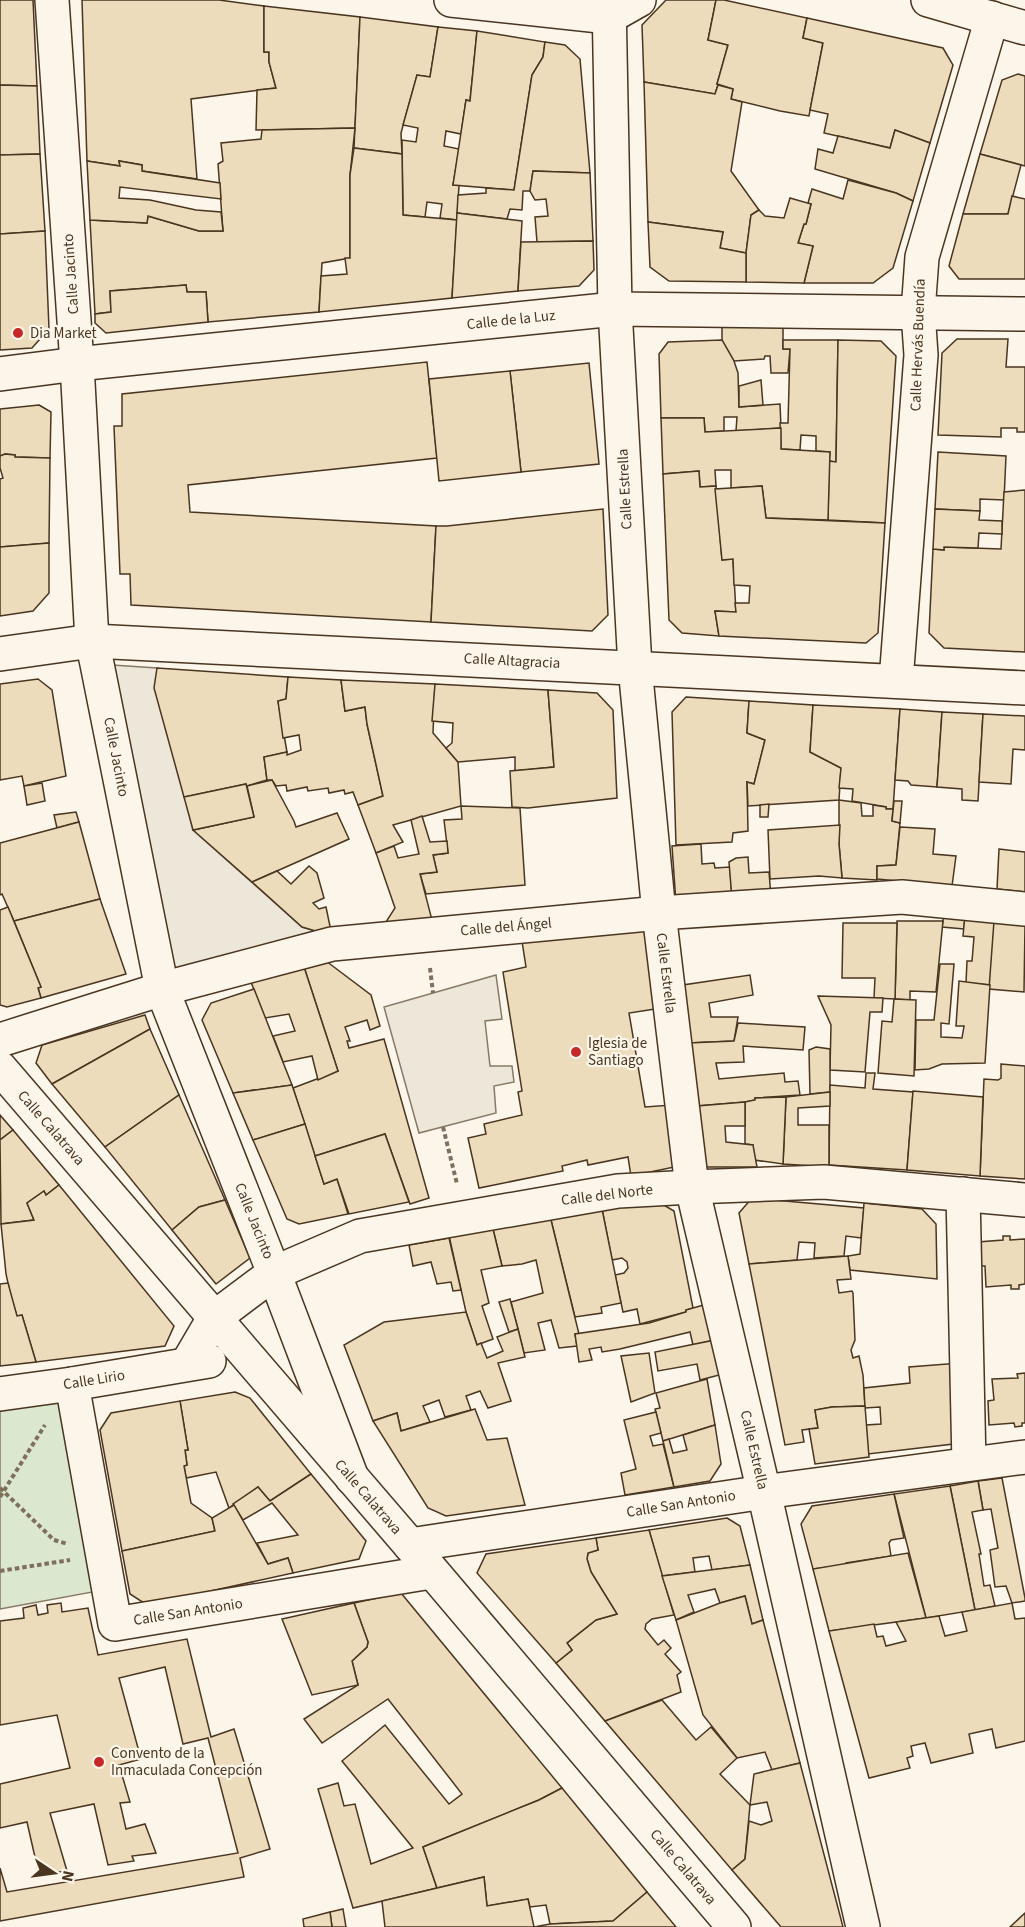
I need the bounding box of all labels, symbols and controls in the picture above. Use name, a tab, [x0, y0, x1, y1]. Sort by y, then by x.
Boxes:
street label: Calle Jacinto	[58, 233, 84, 315]
street label: Calle Hervás Buendía	[905, 278, 931, 412]
street label: Calle de la Luz	[466, 305, 556, 335]
place label: Dia Market	[30, 323, 97, 344]
marker: Dia Market	[11, 326, 25, 340]
street label: Calle Estrella	[612, 448, 638, 530]
street label: Calle Altagracia	[463, 648, 561, 674]
street label: Calle Jacinto	[98, 715, 134, 799]
street label: Calle del Ángel	[459, 913, 553, 941]
street label: Calle Estrella	[651, 932, 681, 1014]
place label: Iglesia de Santiago	[588, 1033, 647, 1071]
marker: Iglesia de Santiago	[569, 1045, 583, 1059]
street label: Calle Calatrava	[12, 1086, 90, 1170]
street label: Calle del Norte	[560, 1179, 654, 1211]
street label: Calle Jacinto	[229, 1180, 279, 1262]
street label: Calle Lirio	[62, 1365, 126, 1395]
street label: Calle Estrella	[735, 1408, 773, 1492]
street label: Calle Calatrava	[329, 1455, 407, 1539]
street label: Calle San Antonio	[625, 1485, 737, 1523]
street label: Calle San Antonio	[132, 1593, 244, 1631]
place label: Convento de la Inmaculada Concepción	[111, 1743, 262, 1781]
marker: Convento de la Inmaculada Concepción	[92, 1755, 106, 1769]
street label: Calle Calatrava	[645, 1825, 721, 1909]
north arrow	[24, 1843, 84, 1903]
text: N	[56, 1868, 80, 1884]

